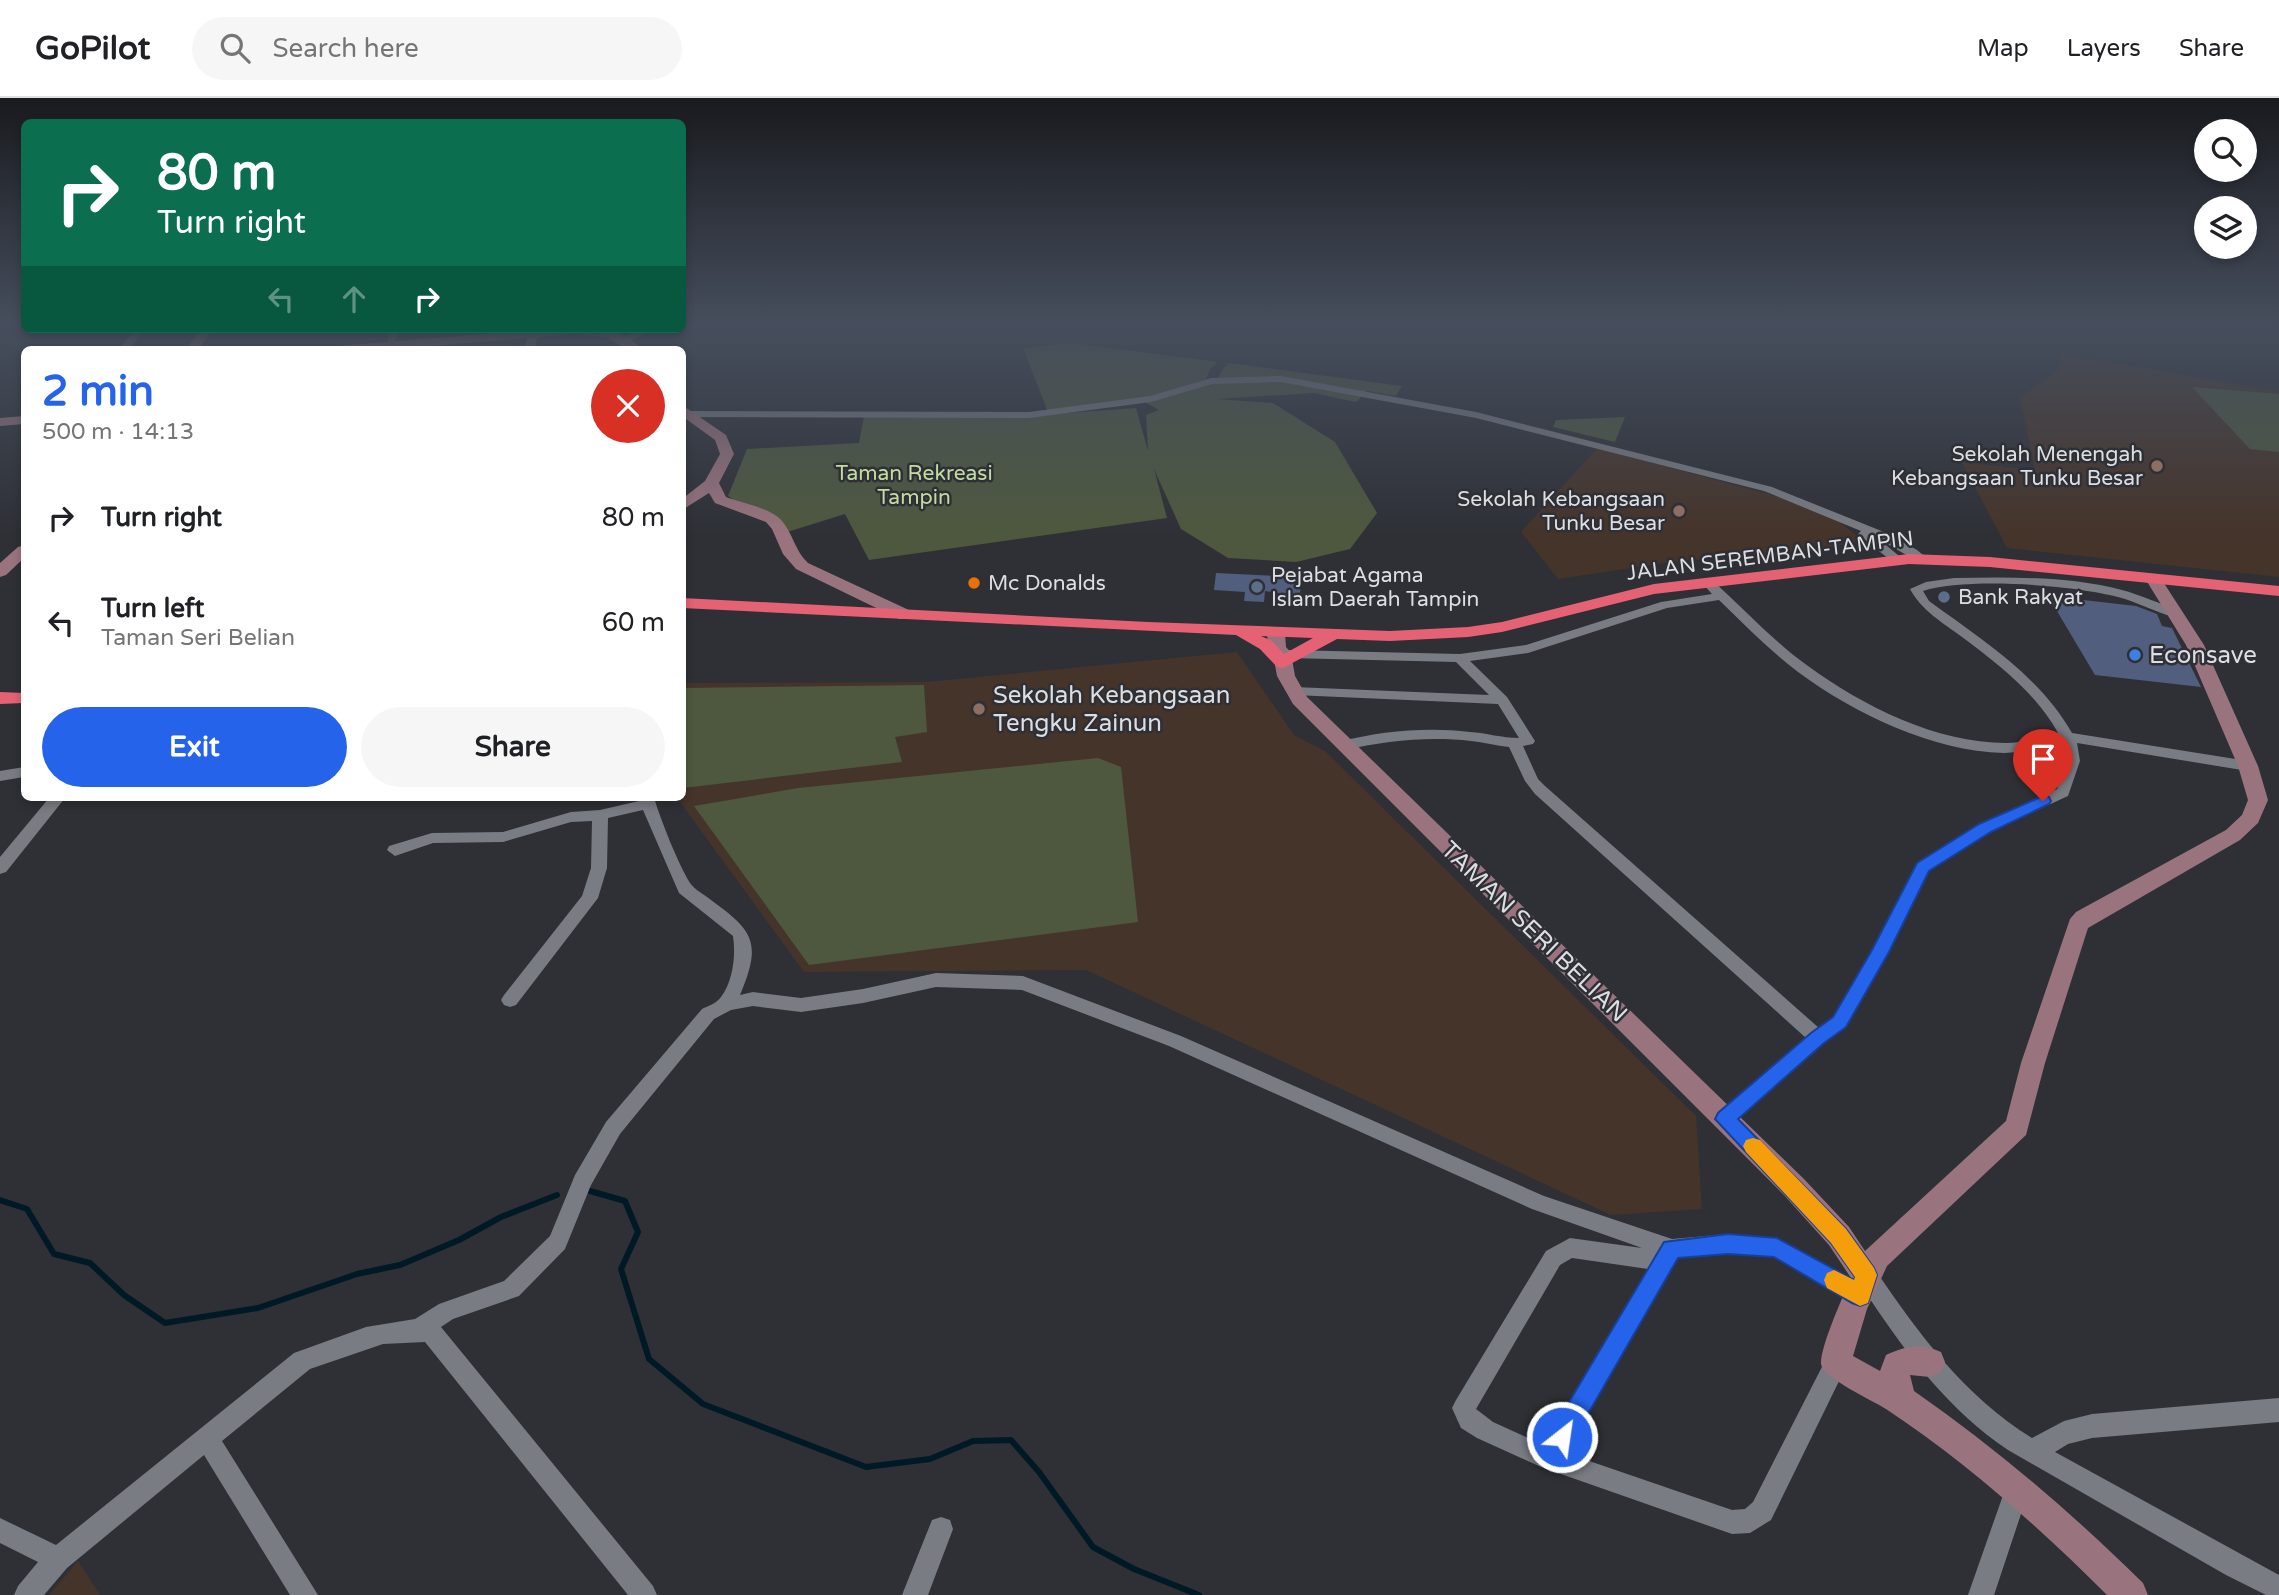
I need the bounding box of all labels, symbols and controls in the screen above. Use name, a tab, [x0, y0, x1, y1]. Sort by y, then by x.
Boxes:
search box	[192, 17, 682, 80]
text: GoPilot	[35, 29, 150, 68]
icon: search	[216, 29, 254, 67]
text: Search here	[272, 33, 419, 64]
text: Map	[1977, 34, 2029, 63]
text: Layers	[2067, 34, 2141, 63]
text: Share	[2179, 34, 2244, 63]
map controls	[2194, 119, 2257, 259]
button: search	[2194, 119, 2257, 182]
text: 80 m	[157, 144, 276, 203]
icon: right	[42, 147, 133, 238]
button: layers	[2194, 196, 2257, 259]
text: Turn right	[157, 204, 306, 242]
icon: left	[262, 280, 300, 318]
icon: ahead	[335, 280, 373, 318]
icon: right	[408, 280, 446, 318]
text: 2 min	[42, 366, 154, 417]
button: close	[591, 369, 665, 443]
text: 500 m · 14:13	[42, 418, 194, 446]
place label: Sekolah Menengah Kebangsaan Tunku Besar	[1891, 442, 2143, 491]
marker: Sekolah Menengah Kebangsaan Tunku Besar	[2149, 458, 2165, 474]
park label: Taman Rekreasi Tampin	[835, 461, 993, 510]
place label: Sekolah Kebangsaan Tunku Besar	[1457, 487, 1665, 536]
icon: right	[42, 499, 80, 537]
text: Turn right	[101, 502, 222, 533]
text: 80 m	[602, 502, 665, 533]
marker: Sekolah Kebangsaan Tunku Besar	[1671, 503, 1687, 519]
street label: JALAN SEREMBAN-TAMPIN	[1625, 526, 1915, 586]
place label: Pejabat Agama Islam Daerah Tampin	[1271, 563, 1479, 612]
place label: Mc Donalds	[988, 571, 1106, 596]
marker: Mc Donalds	[966, 575, 982, 591]
marker: Pejabat Agama Islam Daerah Tampin	[1249, 579, 1265, 595]
place label: Bank Rakyat	[1958, 585, 2083, 610]
marker: Bank Rakyat	[1936, 589, 1952, 605]
text: Turn left	[101, 593, 204, 624]
icon: left	[42, 604, 80, 642]
text: 60 m	[602, 607, 665, 638]
text: Taman Seri Belian	[101, 624, 295, 652]
place label: Econsave	[2149, 641, 2257, 670]
marker: Econsave	[2127, 647, 2143, 663]
place label: Sekolah Kebangsaan Tengku Zainun	[993, 681, 1230, 738]
marker: Sekolah Kebangsaan Tengku Zainun	[971, 701, 987, 717]
button: Exit	[42, 707, 347, 787]
button: Share	[361, 707, 665, 787]
pin	[2013, 729, 2073, 801]
icon: arrive	[2024, 740, 2062, 778]
street label: TAMAN SERI BELIAN	[1435, 836, 1633, 1028]
position arrow	[1525, 1400, 1599, 1474]

